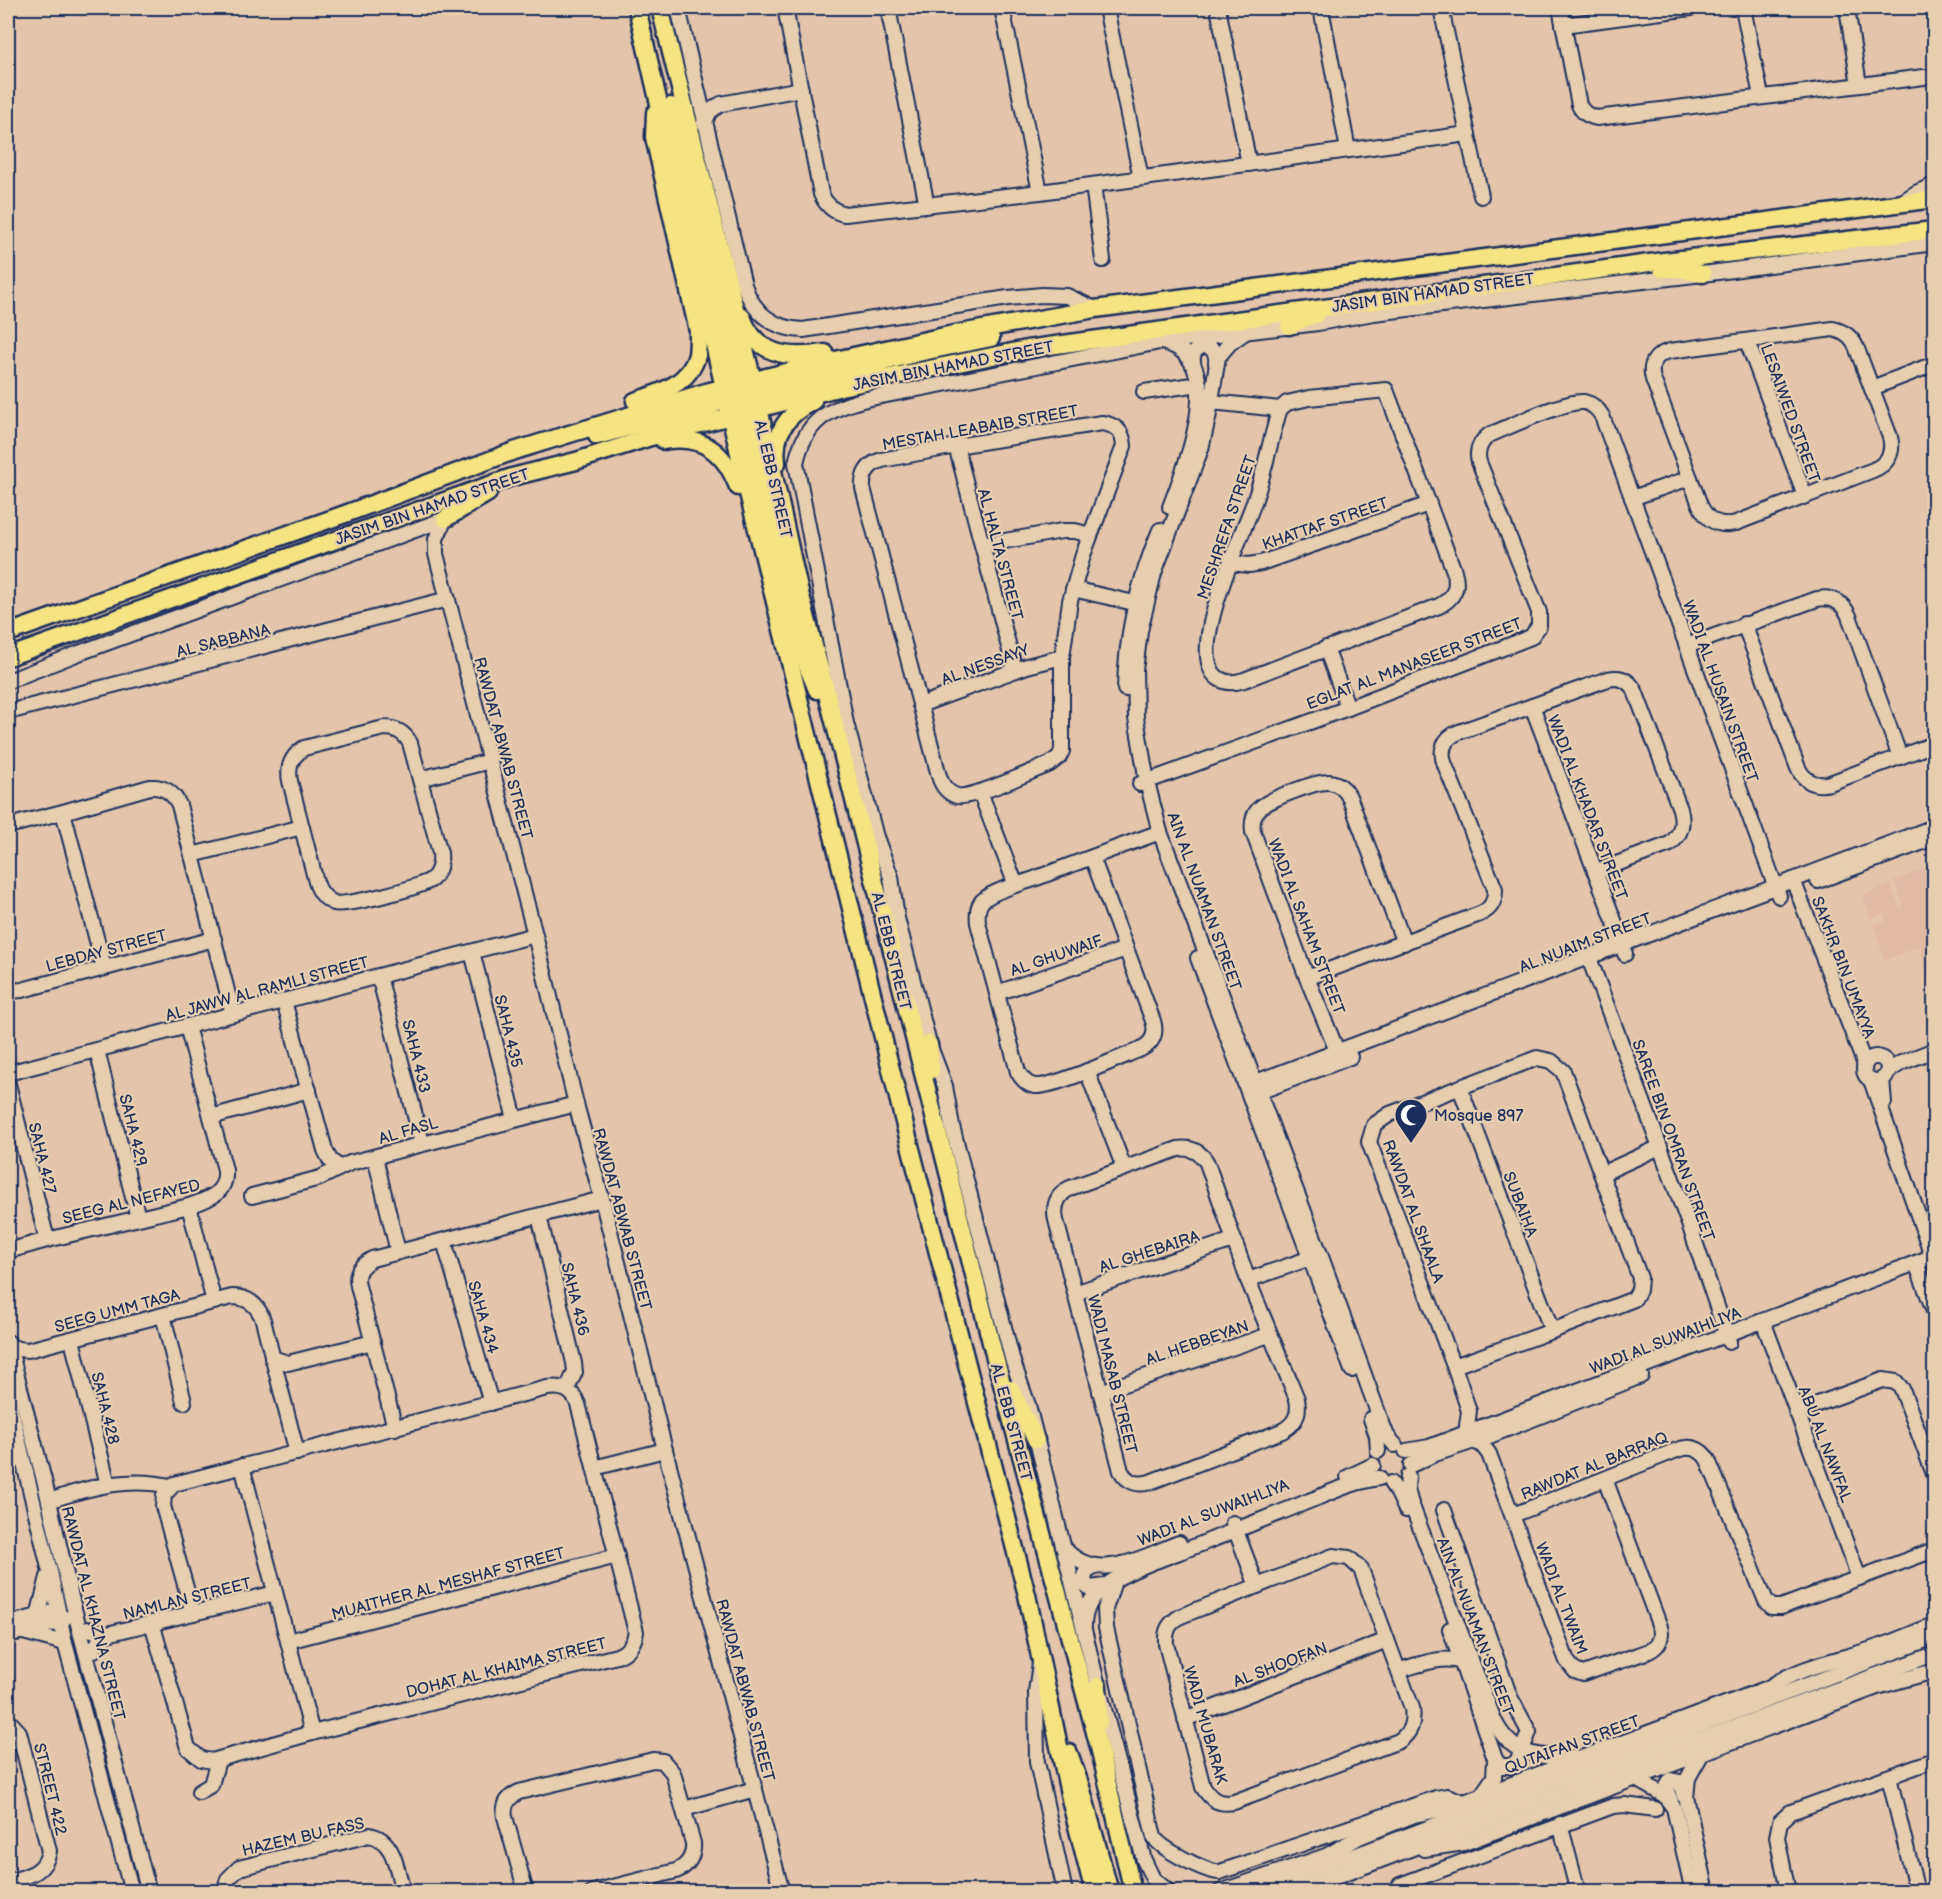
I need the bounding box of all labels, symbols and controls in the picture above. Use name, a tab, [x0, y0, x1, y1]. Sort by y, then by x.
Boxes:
street label: JASIM BIN HAMAD STREET	[1331, 270, 1536, 317]
street label: JASIM BIN HAMAD STREET	[851, 338, 1056, 395]
street label: LESAIWED STREET	[1756, 342, 1824, 486]
street label: MESTAH LEABAIB STREET	[881, 402, 1080, 455]
street label: AL EBB STREET	[750, 418, 795, 541]
street label: MESHREFA STREET	[1194, 453, 1261, 602]
street label: JASIM BIN HAMAD STREET	[333, 465, 533, 550]
street label: AL HALTA STREET	[973, 487, 1026, 623]
street label: KHATTAF STREET	[1260, 494, 1391, 555]
street label: WADI AL HUSAIN STREET	[1678, 598, 1762, 785]
street label: EGLAT AL MANASEER STREET	[1304, 614, 1525, 714]
street label: AL SABBANA	[175, 621, 272, 662]
street label: AL NESSAYY	[939, 641, 1033, 690]
street label: RAWDAT ABWAB STREET	[469, 655, 536, 842]
street label: WADI AL KHADAR STREET	[1543, 712, 1631, 903]
street label: AIN AL NUAMAN STREET	[1162, 810, 1245, 994]
street label: WADI AL SAHAM STREET	[1263, 836, 1348, 1018]
street label: AL EBB STREET	[867, 890, 914, 1013]
street label: SAKHR BIN UMAYYA	[1807, 894, 1878, 1041]
street label: AL NUAIM STREET	[1517, 909, 1655, 977]
street label: LEBDAY STREET	[44, 926, 169, 977]
street label: AL GHUWAIF	[1008, 932, 1106, 981]
street label: AL JAWW AL RAMLI STREET	[164, 953, 372, 1026]
street label: SAHA 435	[489, 993, 526, 1070]
street label: SAHA 433	[397, 1018, 434, 1095]
street label: SAREE BIN OMRAN STREET	[1627, 1037, 1718, 1244]
street label: SAHA 429	[114, 1092, 151, 1168]
mosque icon: Mosque 897	[1393, 1097, 1429, 1144]
place label: Mosque 897	[1434, 1107, 1523, 1126]
street label: AL FASL	[377, 1114, 441, 1149]
street label: SAHA 427	[24, 1121, 60, 1196]
street label: RAWDAT ABWAB STREET	[588, 1126, 655, 1313]
street label: RAWDAT AL SHAALA	[1378, 1137, 1447, 1286]
street label: SUBAIHA	[1498, 1169, 1541, 1240]
street label: SEEG AL NEFAYED	[61, 1176, 202, 1229]
street label: AL GHEBAIRA	[1097, 1227, 1202, 1278]
street label: SAHA 436	[556, 1261, 593, 1338]
street label: SAHA 434	[463, 1279, 502, 1356]
street label: SEEG UMM TAGA	[53, 1286, 182, 1337]
street label: WADI MASAB STREET	[1083, 1293, 1141, 1456]
street label: WADI AL SUWAIHLIYA	[1587, 1304, 1744, 1379]
street label: AL HEBBEYAN	[1143, 1317, 1252, 1370]
street label: AL EBB STREET	[986, 1362, 1035, 1484]
street label: SAHA 428	[86, 1370, 123, 1446]
street label: ABU AL NAWFAL	[1794, 1384, 1856, 1506]
street label: RAWDAT AL BARRAQ	[1518, 1428, 1671, 1505]
street label: WADI AL SUWAIHLIYA	[1135, 1476, 1292, 1551]
street label: RAWDAT AL KHAZNA STREET	[57, 1504, 128, 1723]
street label: AIN AL NUAMAN STREET	[1432, 1535, 1517, 1718]
street label: WADI AL TWAIM	[1531, 1540, 1591, 1657]
street label: MUAITHER AL MESHAF STREET	[330, 1544, 568, 1625]
street label: NAMLAN STREET	[121, 1574, 254, 1625]
street label: RAWDAT ABWAB STREET	[711, 1597, 778, 1784]
street label: DOHAT AL KHAIMA STREET	[404, 1634, 609, 1703]
street label: AL SHOOFAN	[1231, 1639, 1330, 1692]
street label: WADI MUBARAK	[1179, 1664, 1231, 1787]
street label: QUTAIFAN STREET	[1502, 1712, 1643, 1779]
street label: STREET 422	[29, 1741, 70, 1838]
street label: HAZEM BU FASS	[240, 1814, 366, 1861]

